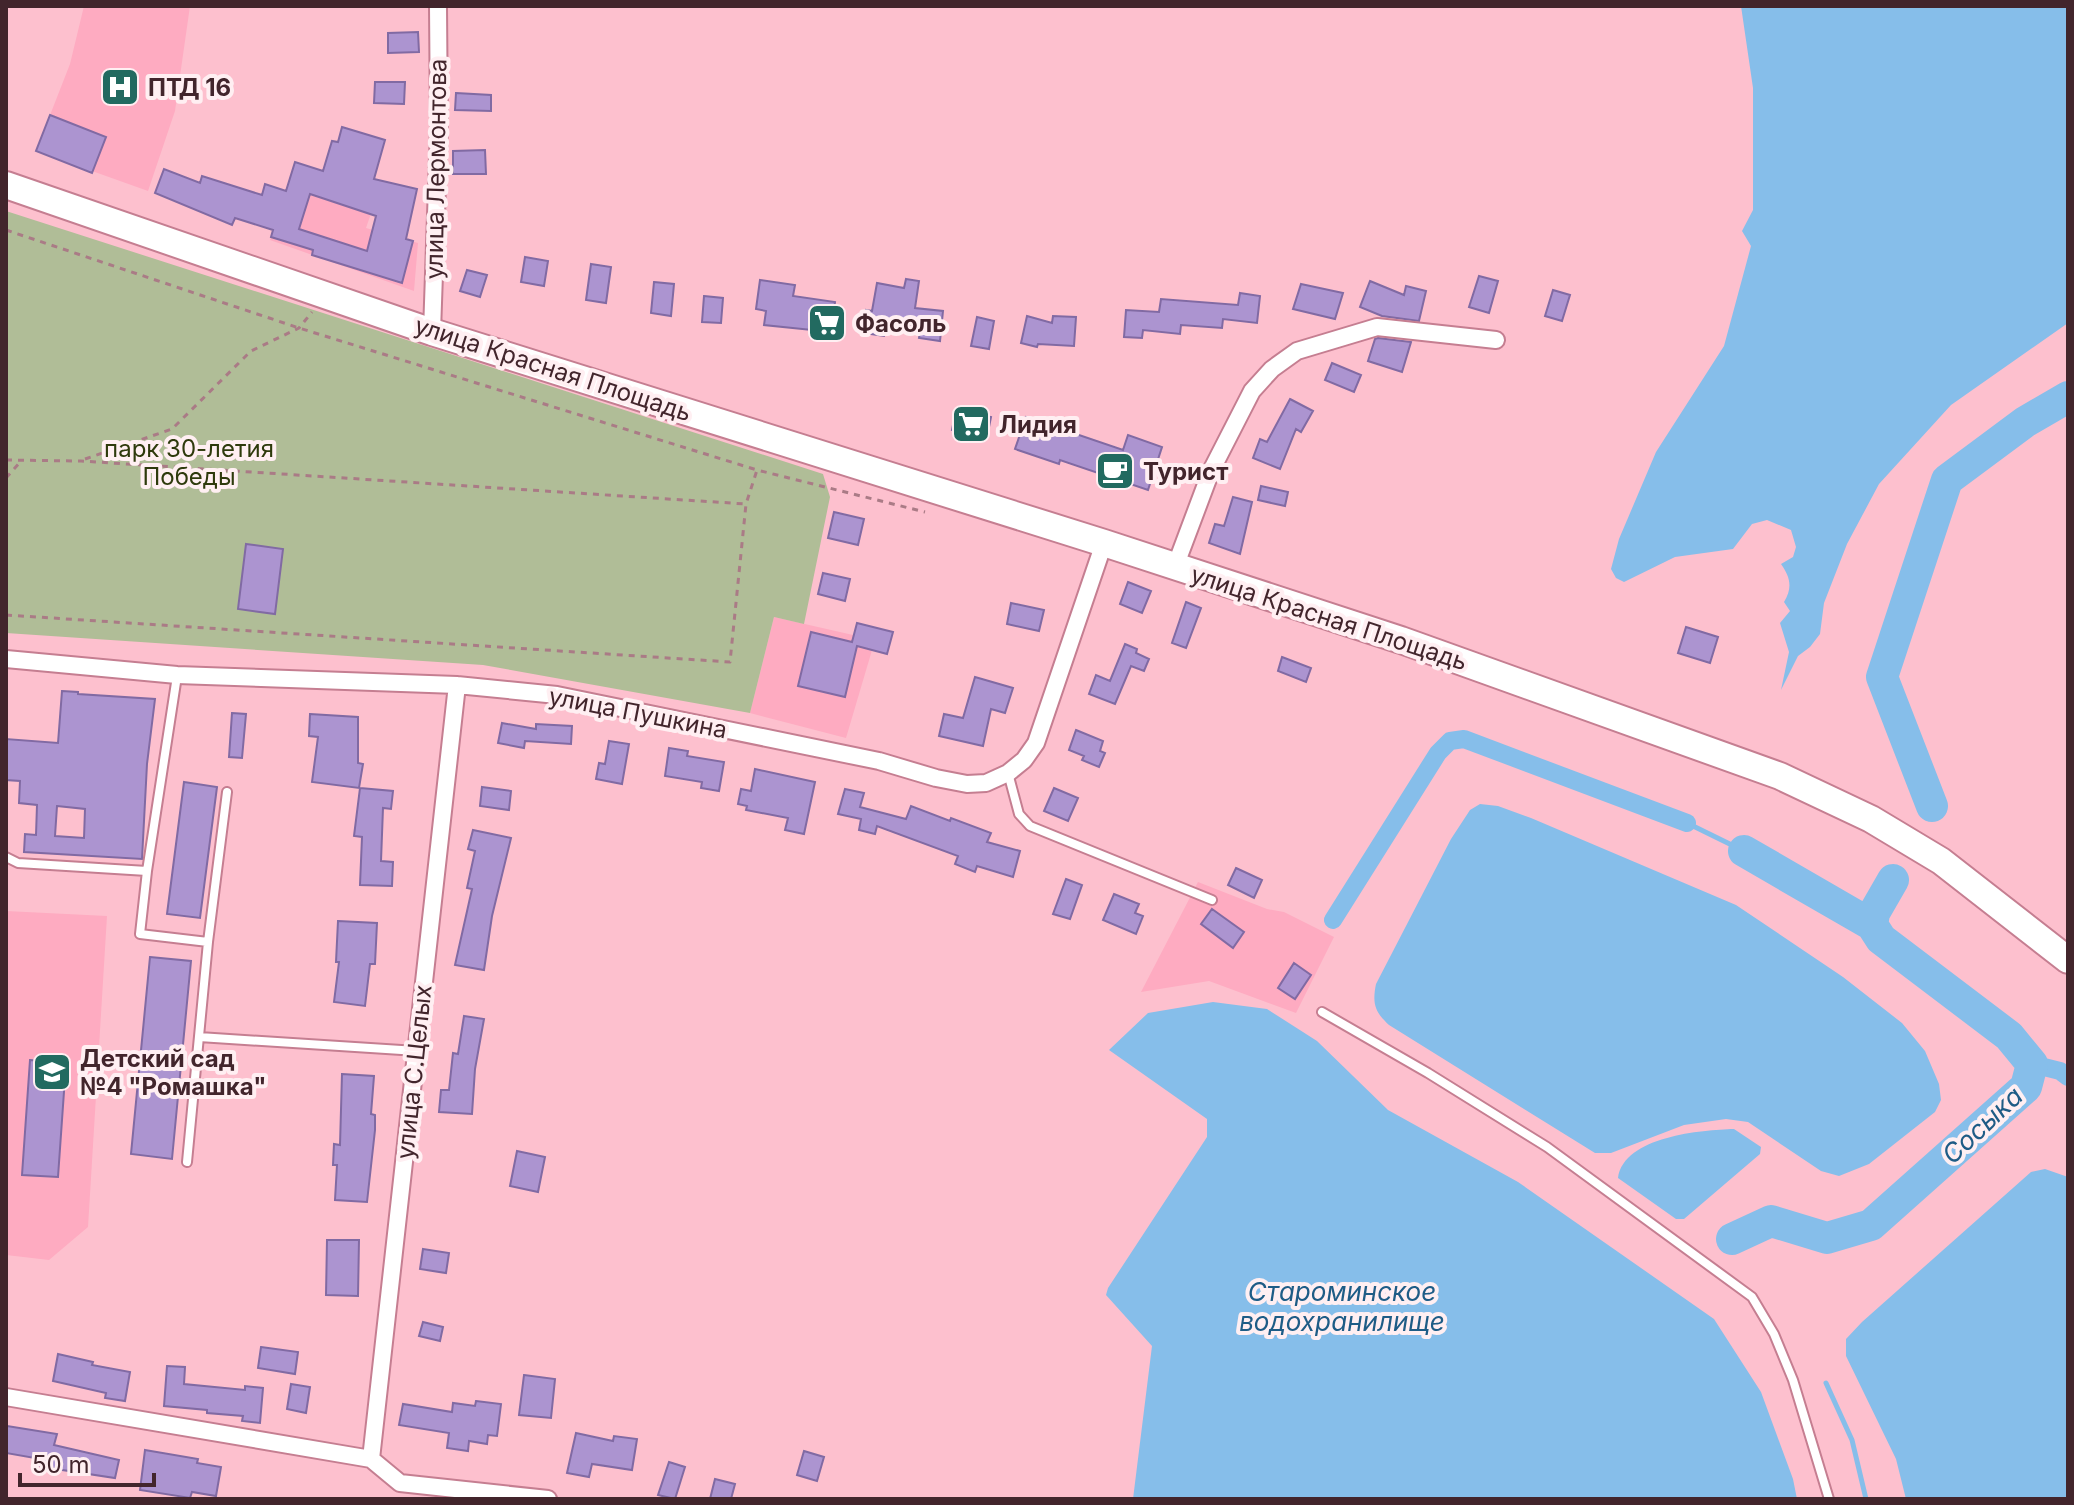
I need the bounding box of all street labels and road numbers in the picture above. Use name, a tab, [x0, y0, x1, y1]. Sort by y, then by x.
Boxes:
street label: улица Лермонтова	[420, 58, 452, 280]
street label: улица Красная Площадь	[411, 311, 695, 427]
street label: улица Красная Площадь	[1187, 560, 1471, 676]
street label: улица Пушкина	[546, 681, 730, 745]
street label: улица С.Целых	[390, 983, 438, 1161]

